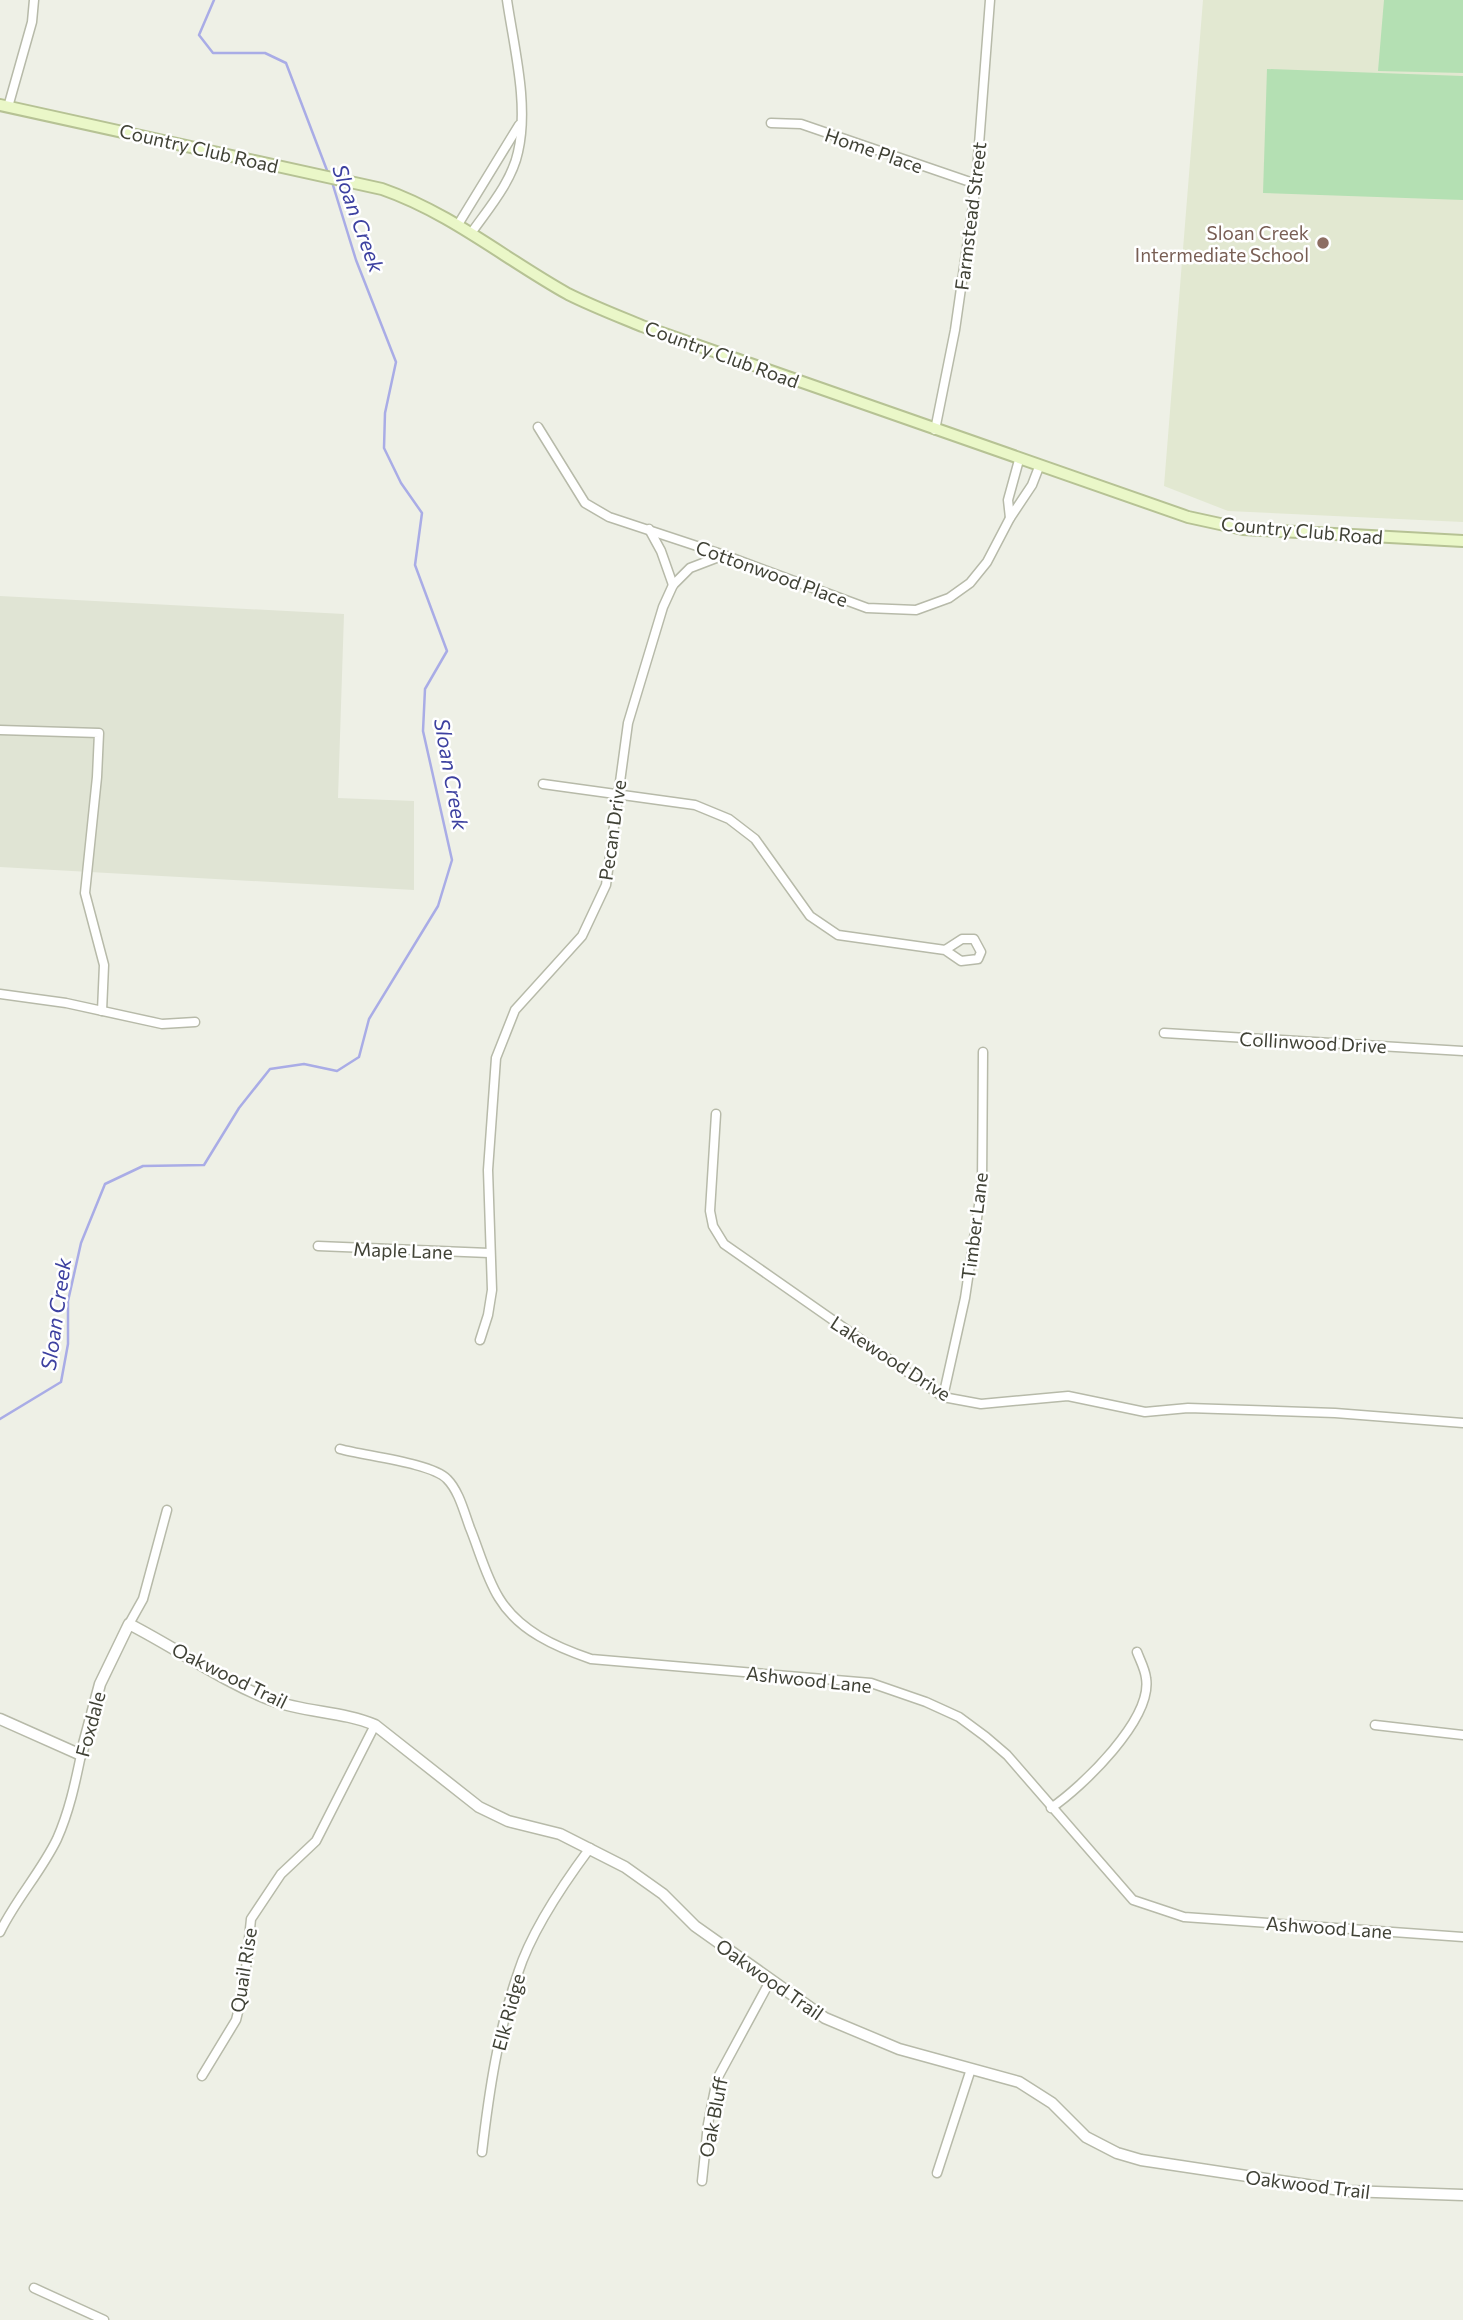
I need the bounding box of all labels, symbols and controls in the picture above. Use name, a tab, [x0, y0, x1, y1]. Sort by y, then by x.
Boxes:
street label: Country Club Road	[117, 119, 281, 177]
street label: Home Place	[822, 123, 926, 177]
street label: Farmstead Street	[949, 140, 991, 291]
water label: Sloan Creek	[328, 161, 390, 276]
place label: Sloan Creek Intermediate School	[1135, 221, 1309, 266]
marker: Sloan Creek Intermediate School	[1315, 235, 1331, 251]
street label: Country Club Road	[642, 315, 802, 393]
street label: Country Club Road	[1220, 511, 1384, 549]
street label: Cottonwood Place	[693, 535, 851, 611]
water label: Sloan Creek	[430, 716, 474, 833]
street label: Pecan Drive	[594, 778, 630, 882]
street label: Collinwood Drive	[1239, 1027, 1387, 1057]
street label: Timber Lane	[956, 1171, 992, 1281]
street label: Maple Lane	[353, 1237, 453, 1263]
water label: Sloan Creek	[35, 1256, 75, 1372]
street label: Lakewood Drive	[827, 1311, 955, 1405]
street label: Oakwood Trail	[169, 1637, 291, 1713]
street label: Ashwood Lane	[745, 1661, 873, 1697]
street label: Foxdale	[70, 1689, 110, 1759]
street label: Ashwood Lane	[1265, 1911, 1393, 1943]
street label: Quail Rise	[225, 1926, 261, 2014]
street label: Oakwood Trail	[712, 1934, 828, 2024]
street label: Elk Ridge	[487, 1971, 529, 2053]
street label: Oak Bluff	[694, 2074, 732, 2159]
street label: Oakwood Trail	[1244, 2165, 1372, 2203]

